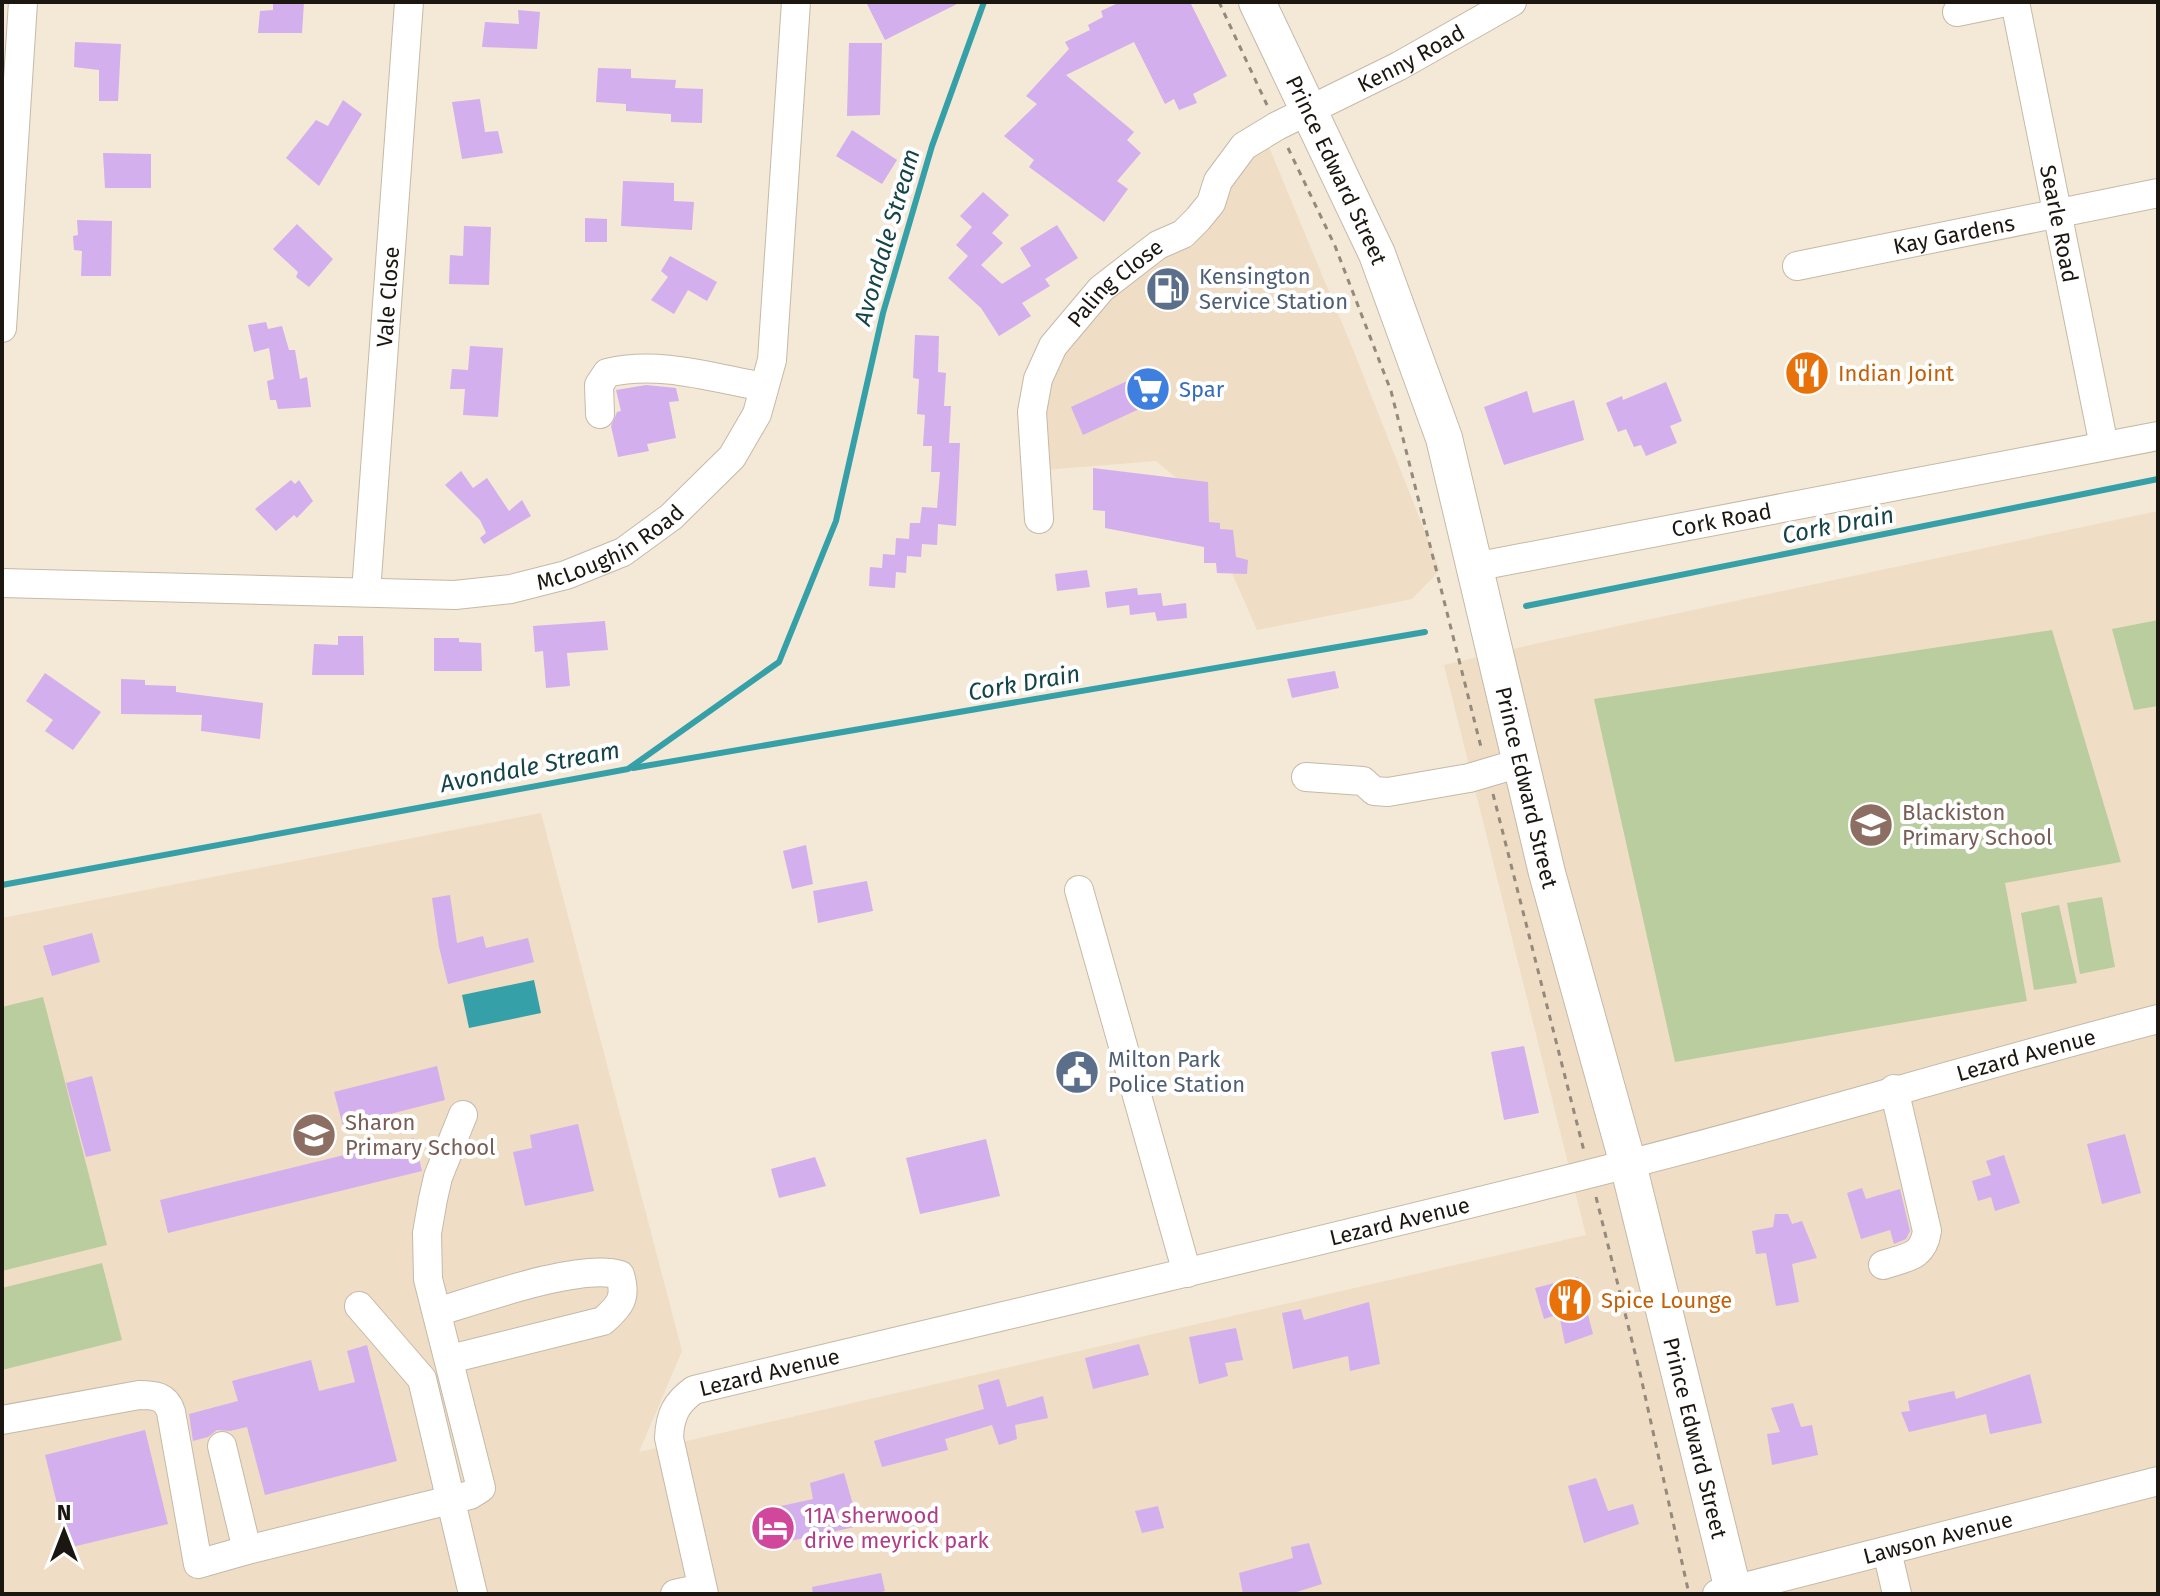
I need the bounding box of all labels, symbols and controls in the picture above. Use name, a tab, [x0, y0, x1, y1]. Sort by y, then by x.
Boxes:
street label: Kenny Road	[1353, 18, 1469, 98]
street label: Prince Edward Street	[1280, 71, 1393, 268]
water label: Avondale Stream	[848, 146, 926, 329]
street label: Searle Road	[2034, 163, 2084, 285]
street label: Kay Gardens	[1891, 209, 2017, 260]
street label: Paling Close	[1061, 233, 1168, 332]
street label: Vale Close	[370, 245, 405, 348]
place label: Kensington Service Station	[1199, 263, 1348, 315]
fuel station icon: Kensington Service Station	[1144, 265, 1192, 313]
restaurant icon: Indian Joint	[1783, 349, 1831, 397]
place label: Indian Joint	[1838, 360, 1954, 387]
supermarket icon: Spar	[1124, 365, 1172, 413]
place label: Spar	[1179, 376, 1225, 403]
street label: Cork Road	[1669, 497, 1774, 542]
street label: McLoughin Road	[533, 498, 690, 596]
water label: Cork Drain	[1780, 500, 1896, 550]
water label: Cork Drain	[966, 659, 1082, 707]
street label: Prince Edward Street	[1490, 684, 1564, 891]
water label: Avondale Stream	[437, 736, 622, 798]
place label: Blackiston Primary School	[1902, 799, 2053, 851]
school or university icon: Blackiston Primary School	[1847, 801, 1895, 849]
street label: Lezard Avenue	[1953, 1023, 2098, 1087]
place label: Milton Park Police Station	[1108, 1046, 1245, 1098]
public building icon: Milton Park Police Station	[1053, 1048, 1101, 1096]
place label: Sharon Primary School	[345, 1109, 496, 1161]
school or university icon: Sharon Primary School	[290, 1111, 338, 1159]
street label: Lezard Avenue	[1327, 1191, 1473, 1251]
restaurant icon: Spice Lounge	[1546, 1276, 1594, 1324]
place label: Spice Lounge	[1601, 1287, 1732, 1314]
street label: Prince Edward Street	[1658, 1334, 1733, 1541]
street label: Lezard Avenue	[697, 1342, 842, 1402]
north arrow	[24, 1492, 104, 1572]
text: N	[57, 1499, 71, 1526]
place label: 11A sherwood drive meyrick park	[804, 1502, 990, 1554]
hotel icon: 11A sherwood drive meyrick park	[749, 1504, 797, 1552]
street label: Lawson Avenue	[1860, 1505, 2015, 1570]

